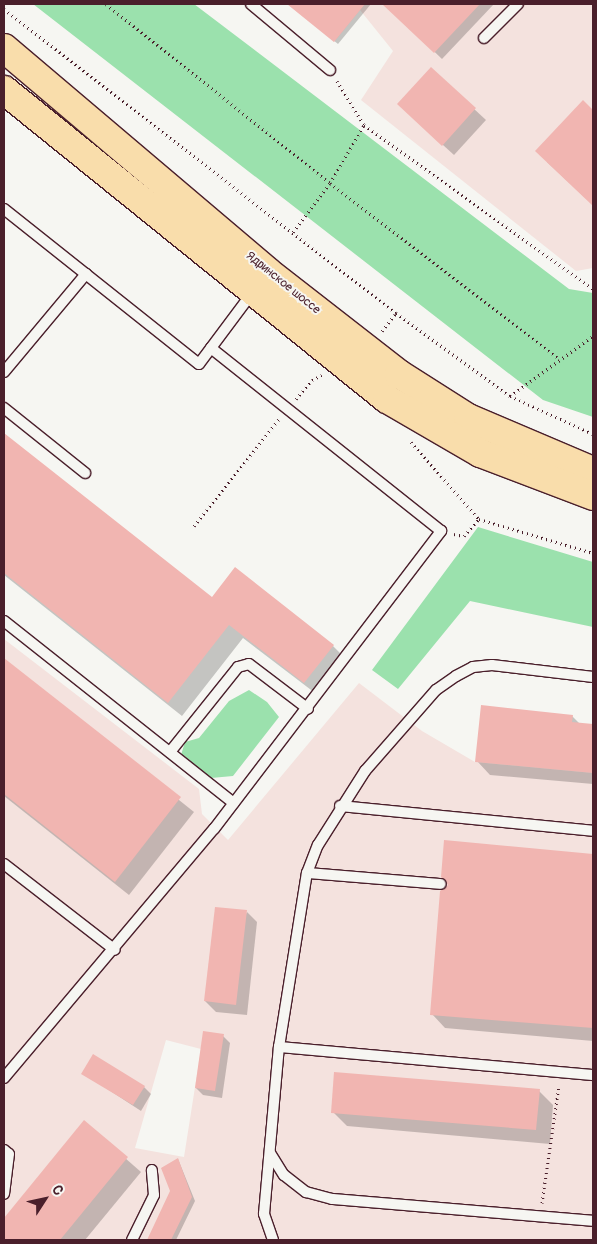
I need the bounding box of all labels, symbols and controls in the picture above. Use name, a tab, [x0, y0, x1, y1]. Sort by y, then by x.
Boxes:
street label: Ядринское шоссе	[243, 249, 323, 317]
north arrow	[20, 1174, 70, 1224]
text: С	[48, 1182, 67, 1199]

